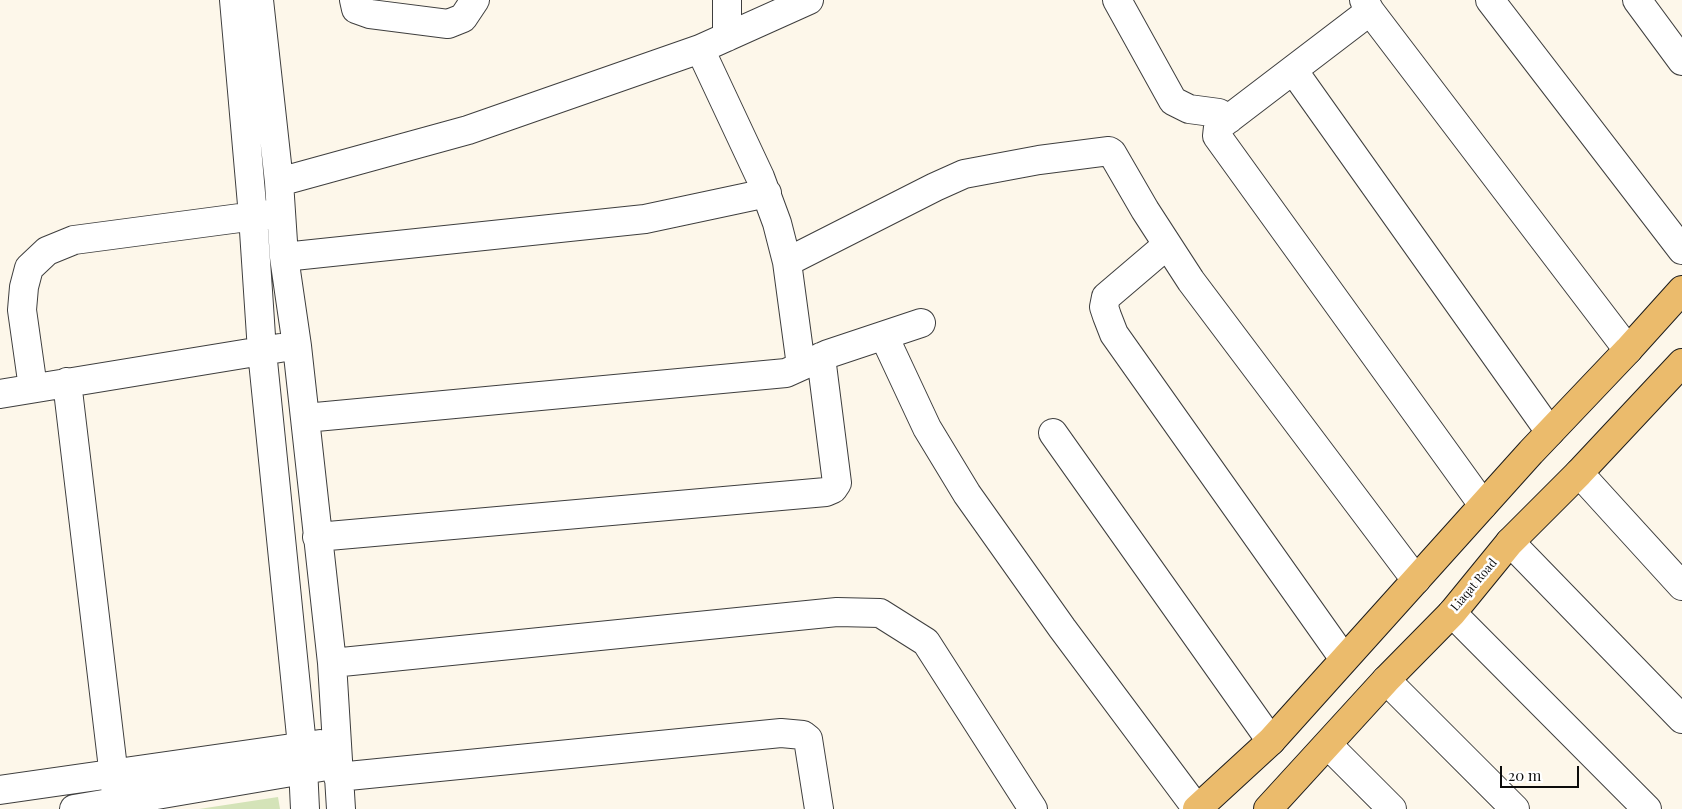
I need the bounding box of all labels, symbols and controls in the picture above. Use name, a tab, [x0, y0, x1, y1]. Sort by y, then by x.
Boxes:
street label: Liaqat Road	[1448, 556, 1500, 614]
scale bar	[1502, 756, 1581, 788]
text: 20 m	[1508, 765, 1541, 785]

